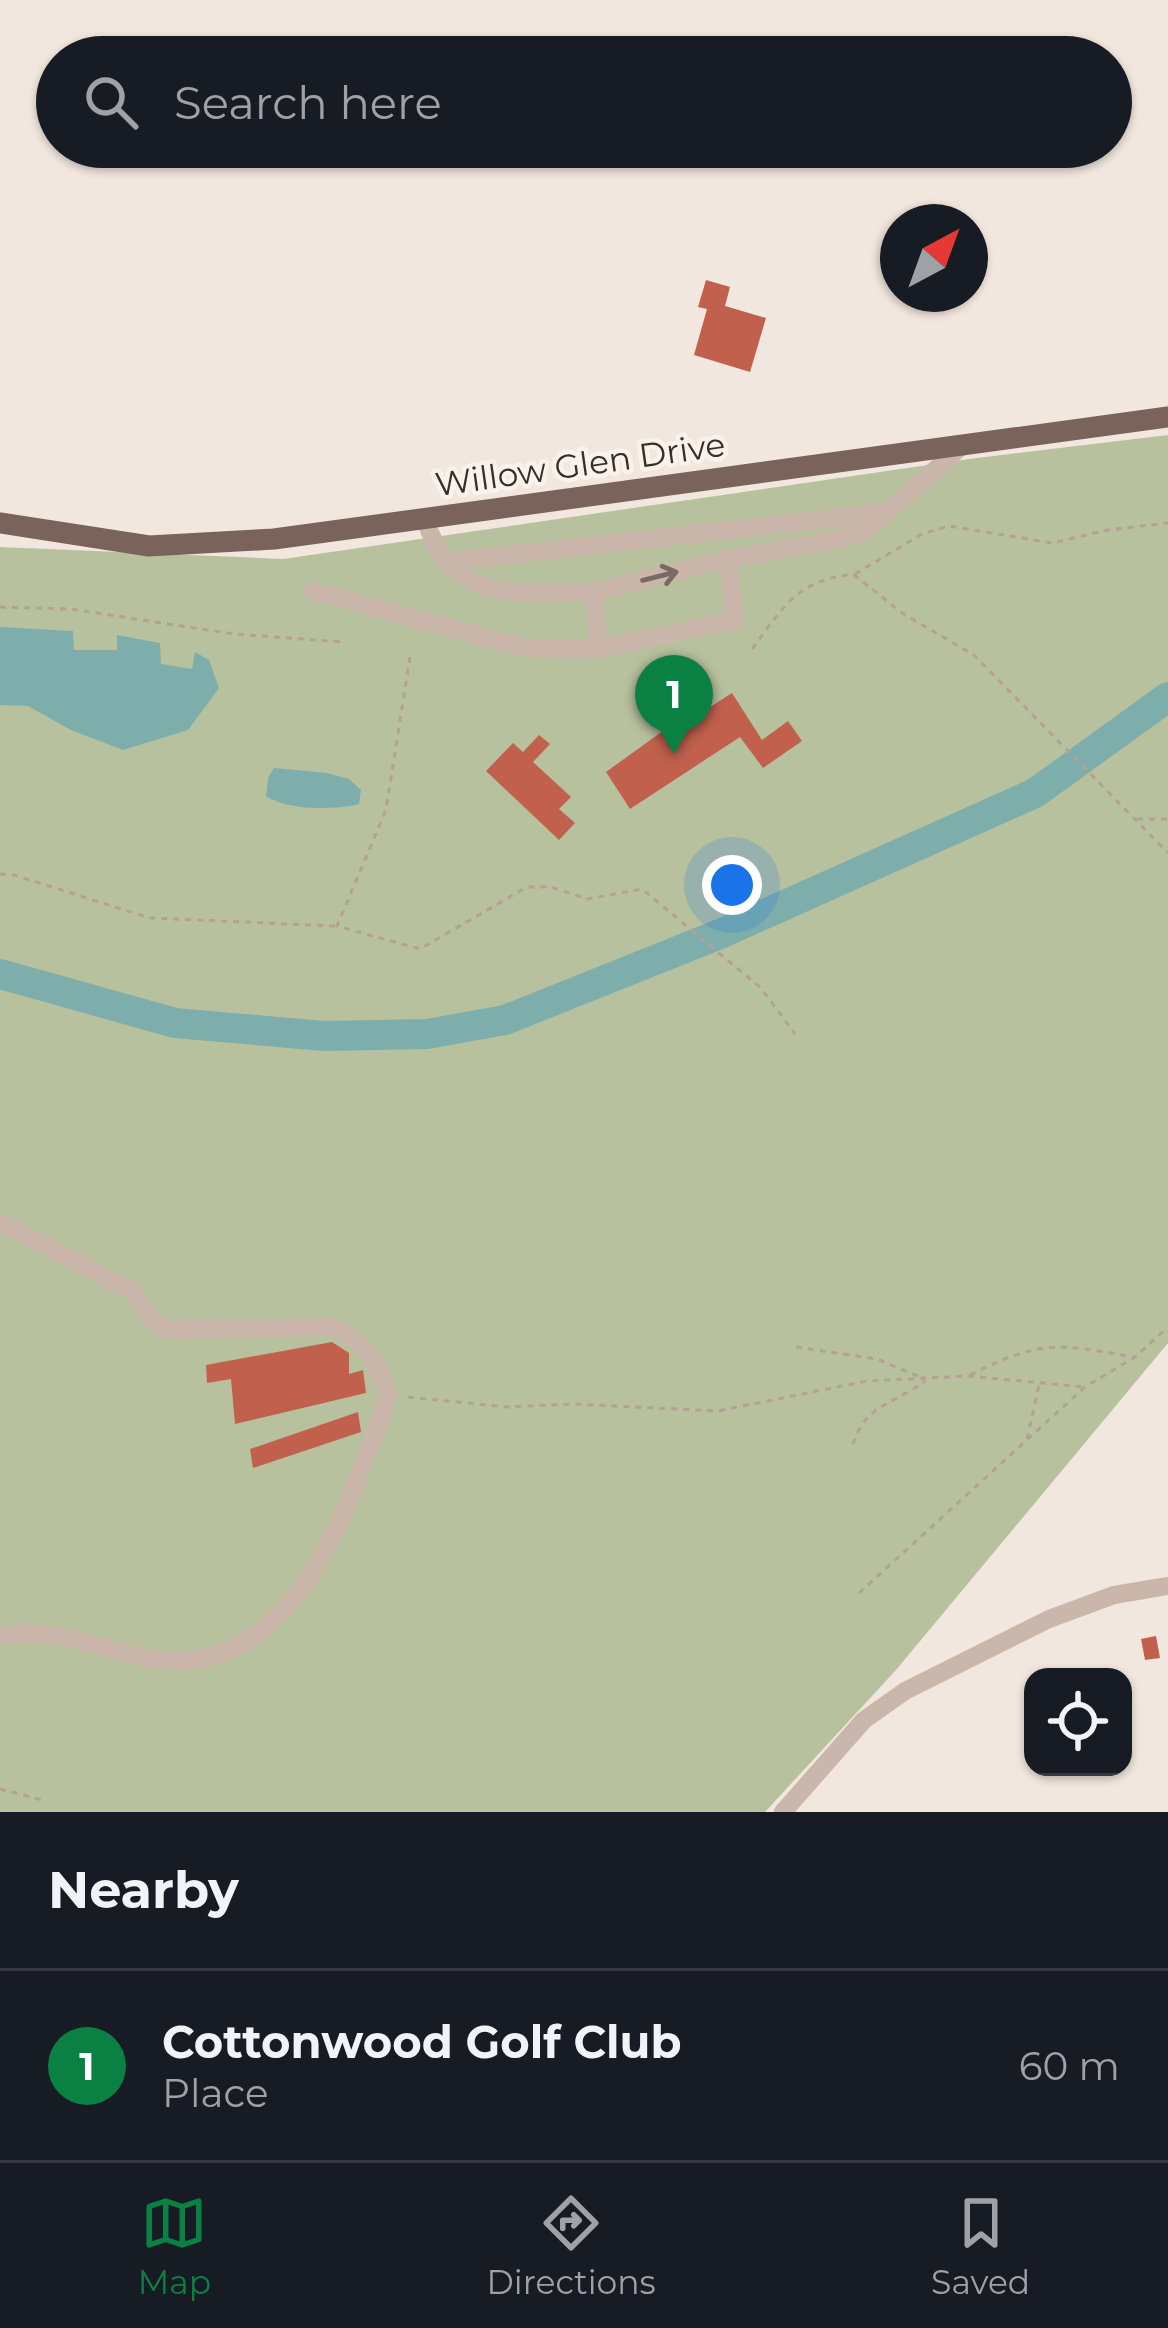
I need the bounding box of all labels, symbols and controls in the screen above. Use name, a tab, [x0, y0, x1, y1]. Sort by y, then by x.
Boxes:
search box	[36, 36, 1132, 168]
icon: search	[78, 69, 144, 135]
text: Search here	[174, 75, 442, 130]
north arrow	[880, 204, 988, 312]
street label: Willow Glen Drive	[432, 424, 728, 504]
one-way arrow	[641, 564, 679, 586]
pin: 1	[635, 655, 713, 754]
your location	[702, 855, 762, 915]
map controls	[1024, 1668, 1132, 1776]
button: locate	[1024, 1668, 1132, 1776]
text: Nearby	[48, 1859, 239, 1921]
text: Cottonwood Golf Club	[162, 2014, 681, 2069]
text: 1	[79, 2042, 95, 2090]
text: 60 m	[1019, 2042, 1120, 2090]
text: Place	[162, 2069, 269, 2117]
tab: Map	[138, 2190, 211, 2302]
tab: Directions	[487, 2190, 656, 2302]
tab: Saved	[931, 2190, 1030, 2302]

